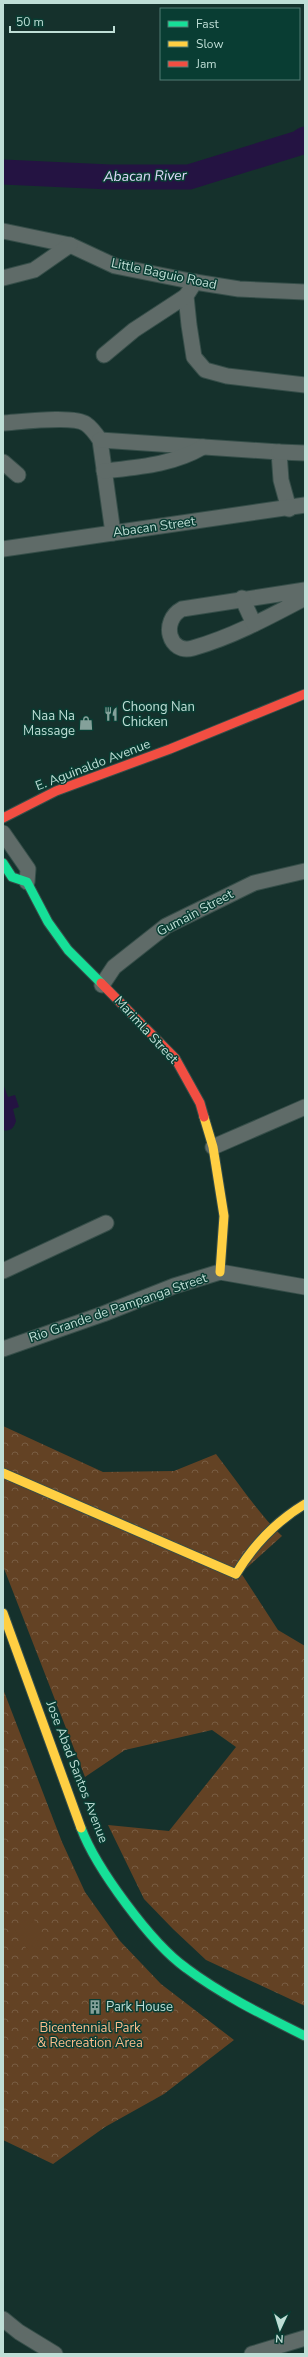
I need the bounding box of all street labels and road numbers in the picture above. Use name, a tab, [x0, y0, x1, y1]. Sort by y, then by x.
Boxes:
street label: Little Baguio Road	[110, 254, 218, 294]
street label: Abacan Street	[112, 512, 197, 542]
street label: E. Aguinaldo Avenue	[33, 735, 153, 795]
street label: Gumain Street	[154, 885, 237, 941]
street label: Marimla Street	[110, 992, 182, 1068]
street label: Rio Grande de Pampanga Street	[26, 1269, 210, 1347]
street label: Jose Abad Santos Avenue	[41, 1698, 112, 1846]

